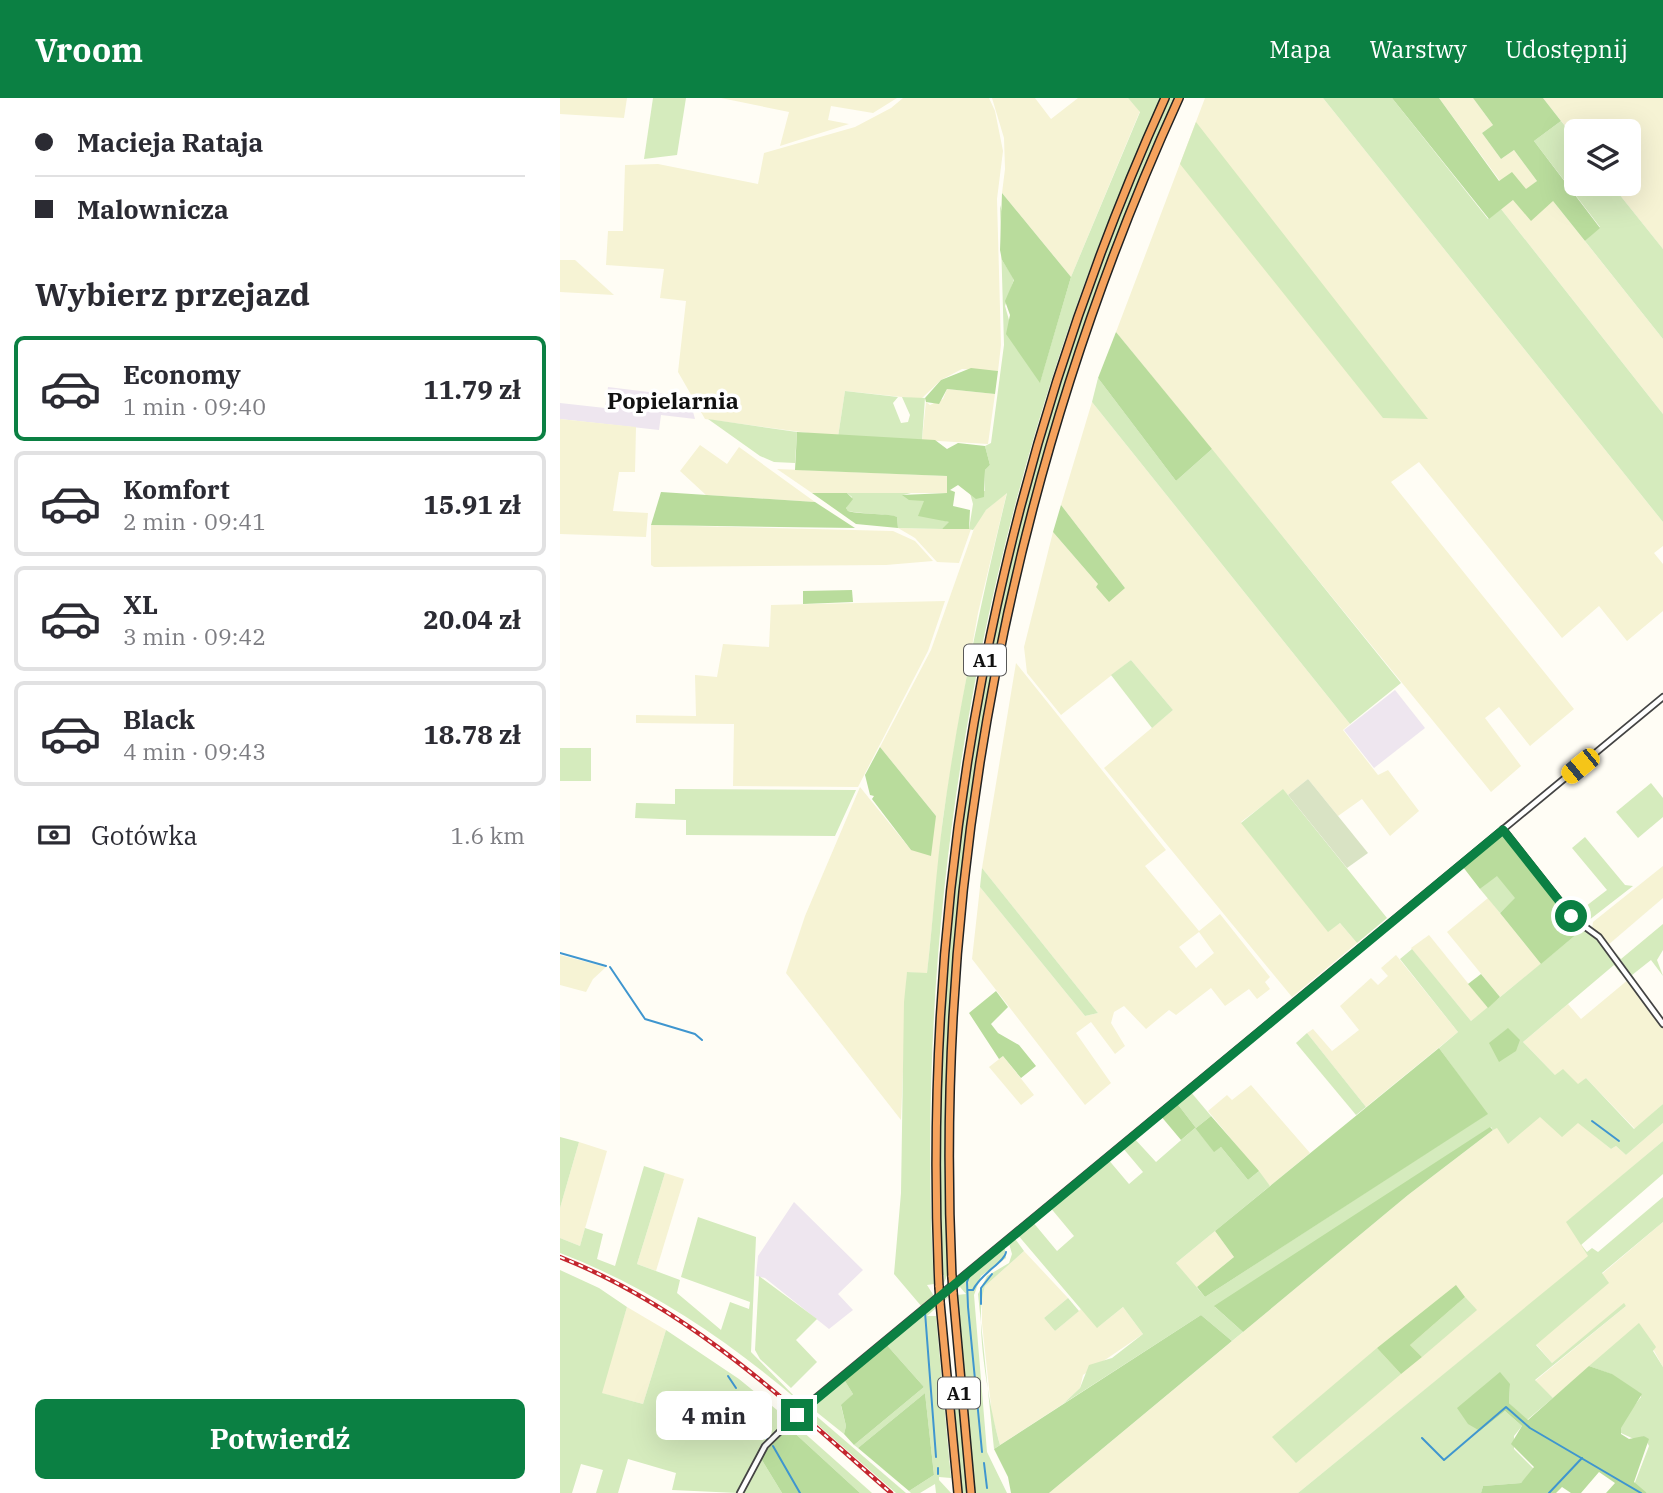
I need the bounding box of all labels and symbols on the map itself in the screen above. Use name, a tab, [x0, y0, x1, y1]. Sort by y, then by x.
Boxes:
district label: Popielarnia	[607, 385, 739, 415]
road number: A1	[964, 645, 1006, 676]
car	[1558, 745, 1603, 787]
route start	[1555, 900, 1587, 932]
road number: A1	[938, 1378, 980, 1408]
callout: 4 min	[657, 1390, 772, 1440]
route end	[781, 1399, 813, 1431]

